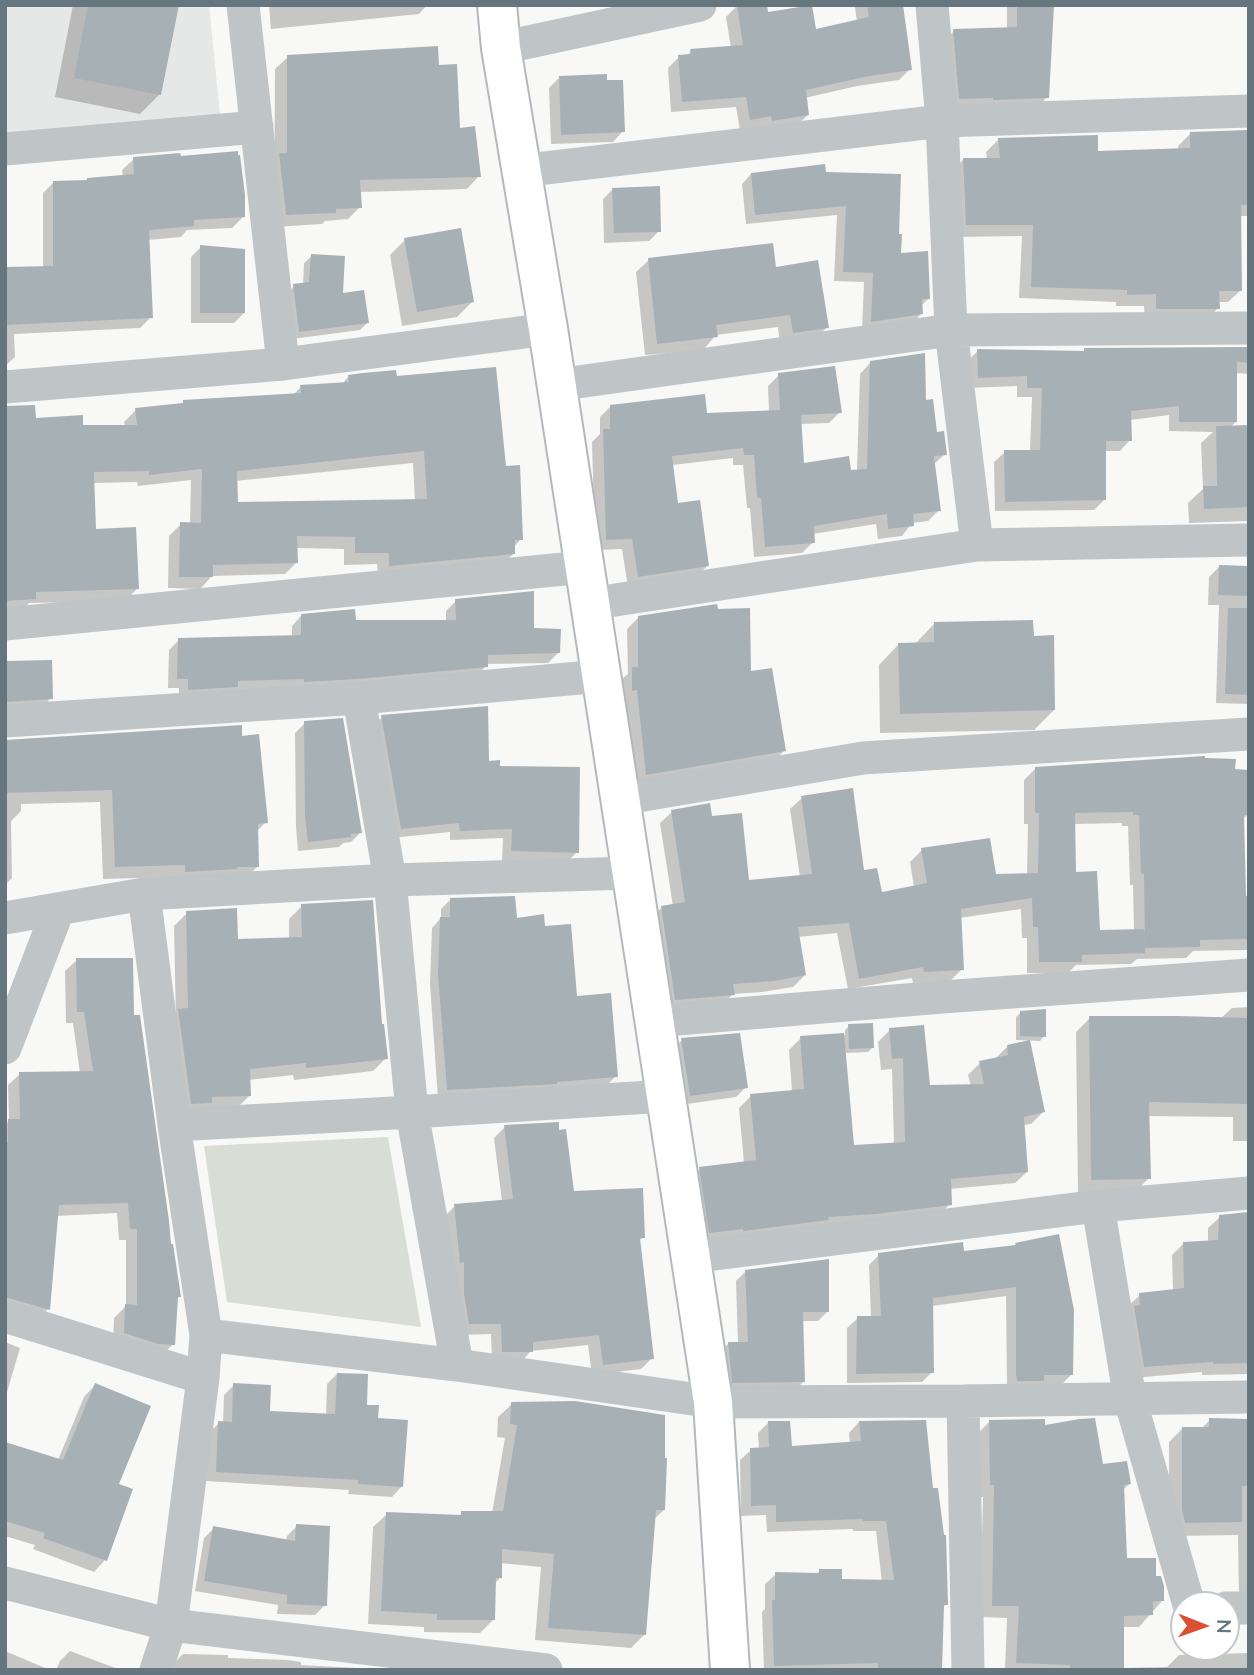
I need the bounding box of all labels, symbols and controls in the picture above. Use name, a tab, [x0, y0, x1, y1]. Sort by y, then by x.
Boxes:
north arrow	[1170, 1591, 1240, 1661]
text: N	[1213, 1619, 1236, 1634]

